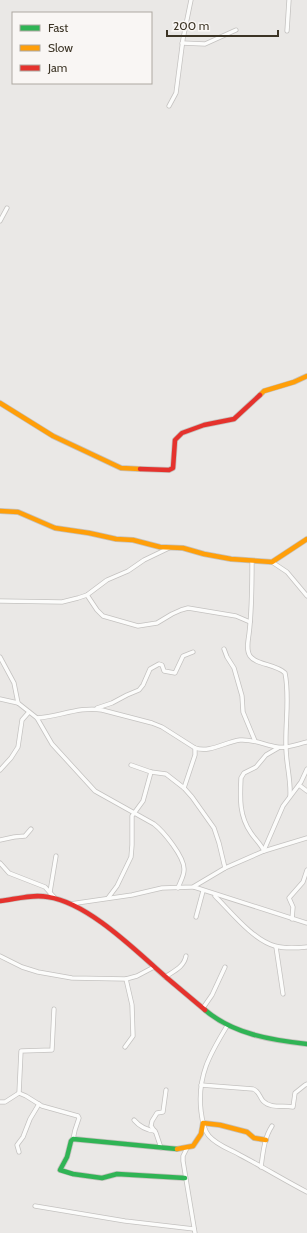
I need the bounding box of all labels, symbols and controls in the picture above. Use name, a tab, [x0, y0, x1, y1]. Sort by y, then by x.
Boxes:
legend	[12, 12, 152, 84]
scale bar	[167, 12, 278, 38]
text: 200 m	[173, 18, 209, 33]
text: Fast	[48, 20, 68, 35]
text: Slow	[48, 40, 73, 55]
text: Jam	[47, 60, 67, 75]

